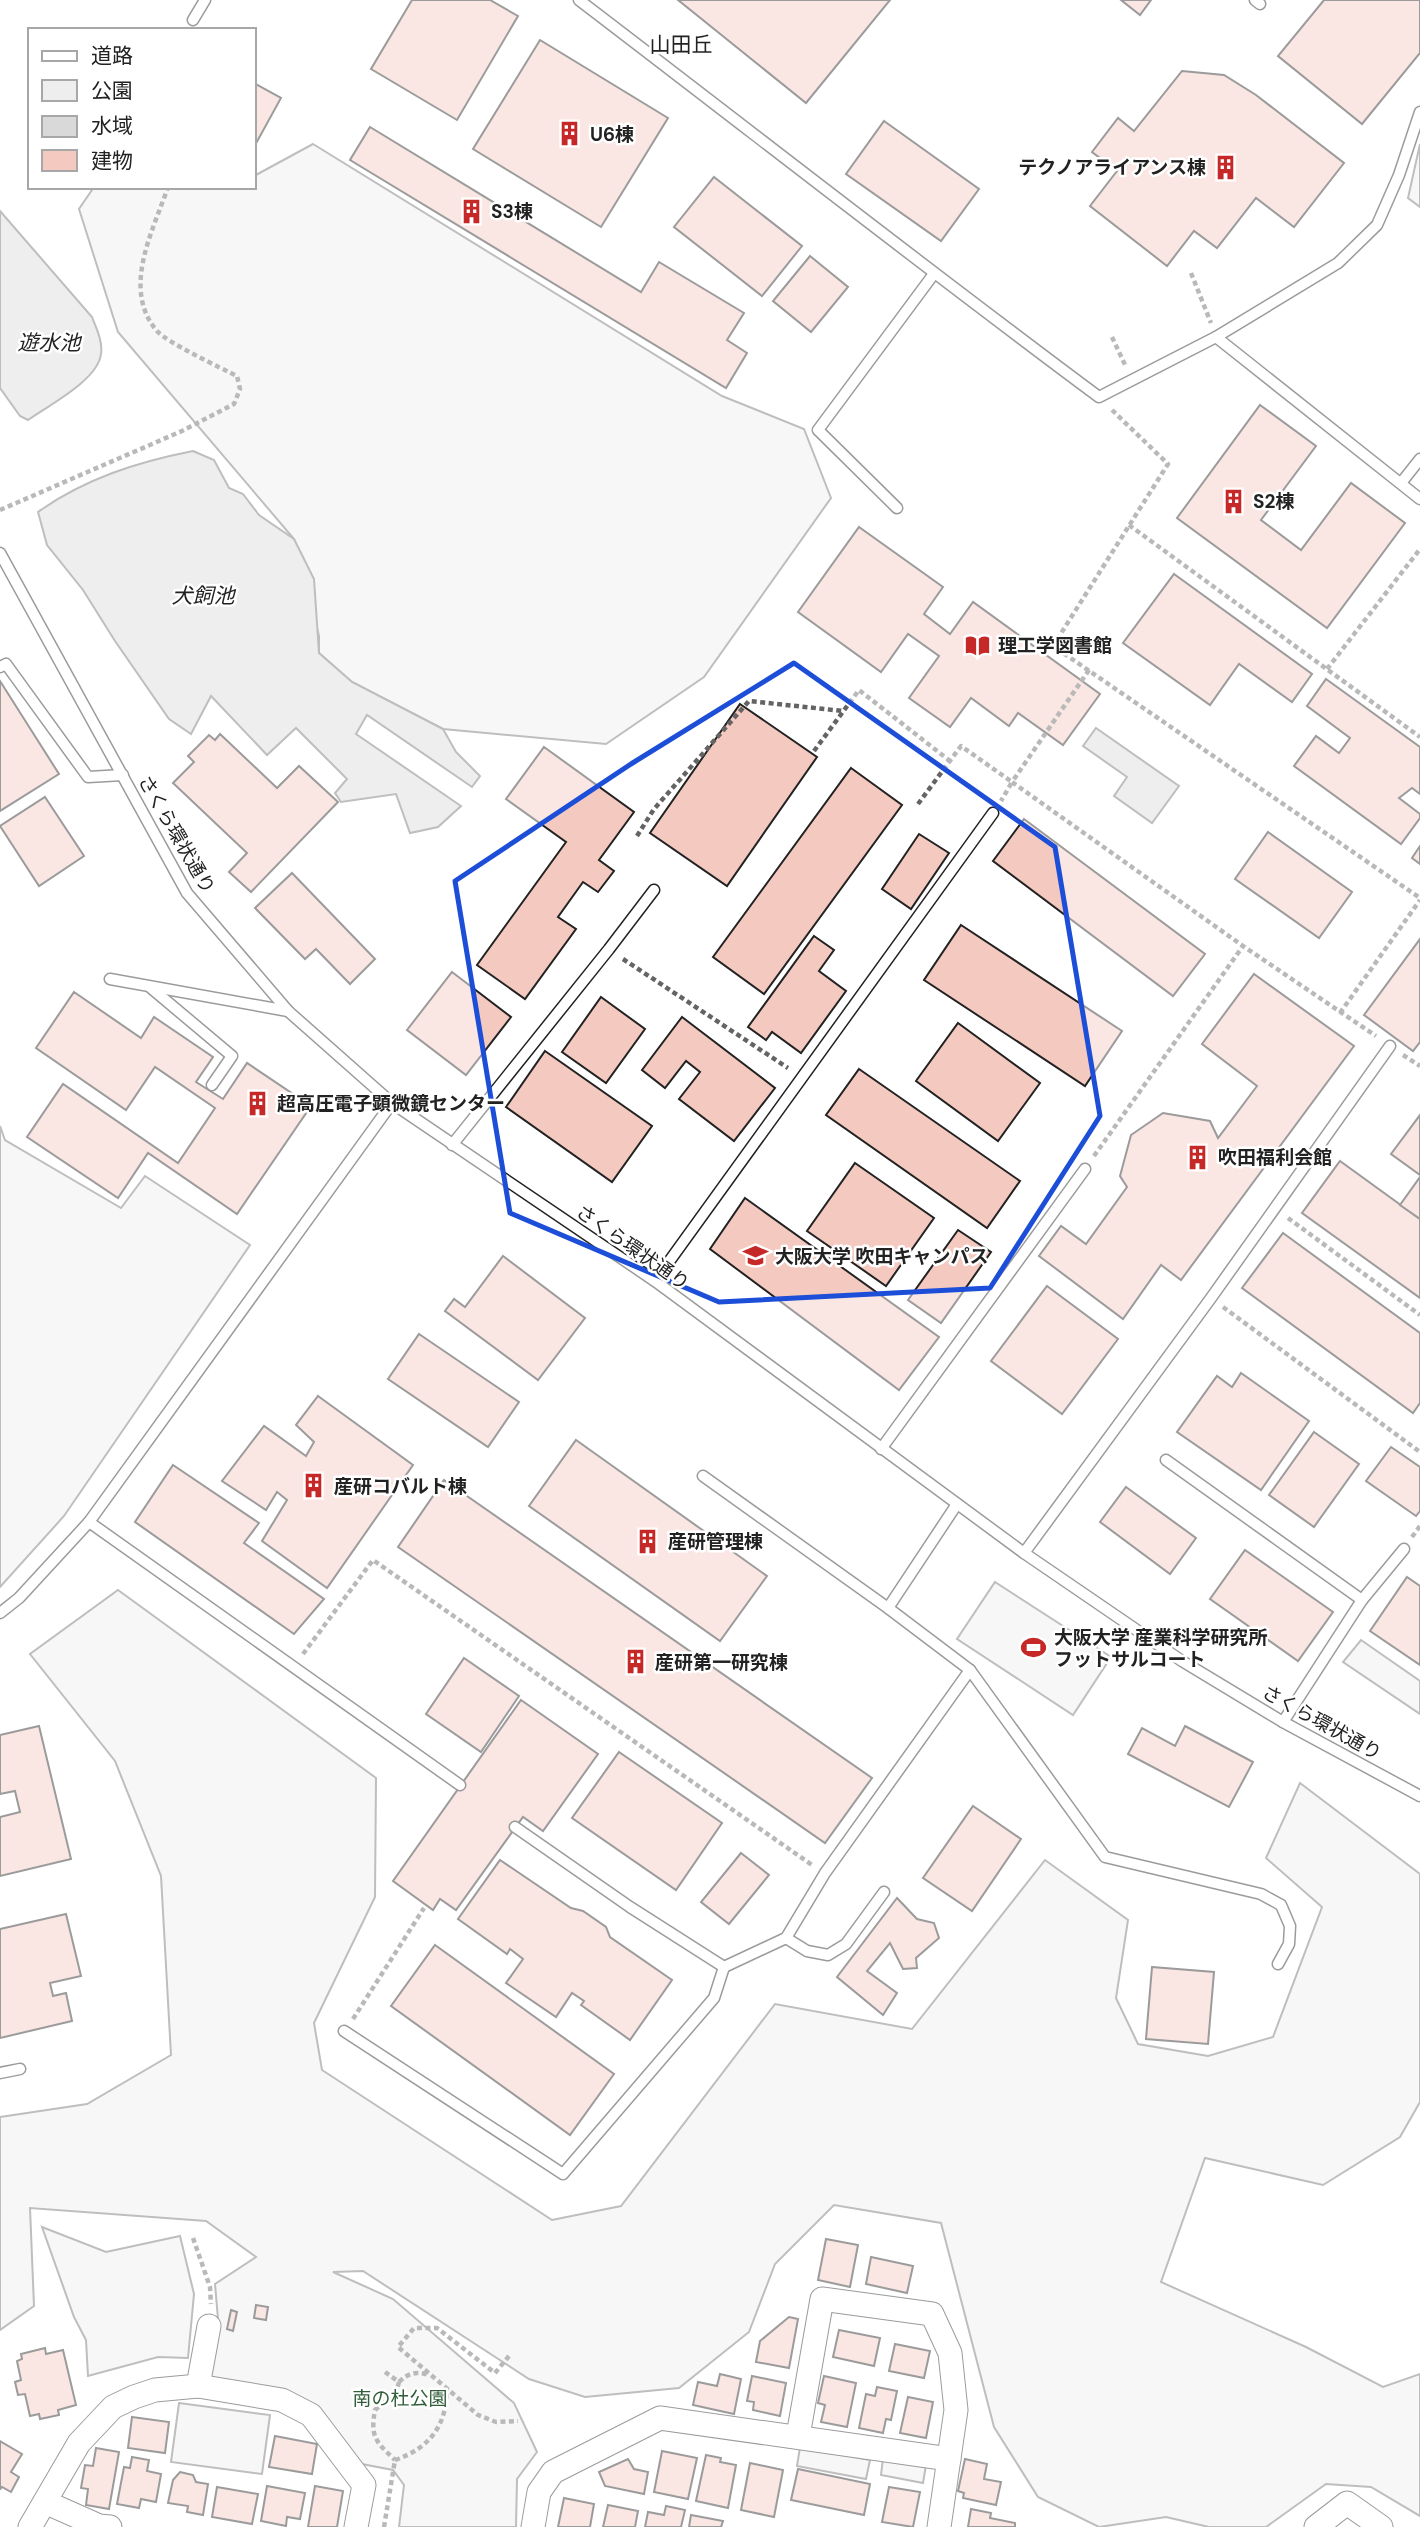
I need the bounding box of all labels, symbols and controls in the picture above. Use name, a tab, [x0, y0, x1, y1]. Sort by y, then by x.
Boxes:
legend	[28, 28, 256, 189]
district label: 山田丘	[650, 31, 713, 59]
text: 道路	[91, 42, 133, 70]
text: 公園	[91, 77, 133, 105]
text: 水域	[91, 112, 133, 140]
building icon: U6棟	[556, 120, 584, 148]
place label: U6棟	[590, 122, 634, 147]
text: 建物	[91, 147, 133, 175]
building icon: テクノアライアンス棟	[1212, 153, 1240, 181]
place label: テクノアライアンス棟	[1018, 155, 1206, 180]
building icon: S3棟	[457, 197, 485, 225]
place label: S3棟	[491, 199, 533, 224]
water label: 遊水池	[18, 329, 82, 357]
building icon: S2棟	[1219, 487, 1247, 515]
place label: S2棟	[1253, 489, 1294, 514]
water label: 犬飼池	[172, 582, 236, 610]
library icon: 理工学図書館	[964, 631, 992, 659]
place label: 理工学図書館	[998, 633, 1112, 658]
street label: さくら環状通り	[132, 770, 221, 898]
building icon: 超高圧電子顕微鏡センター	[243, 1089, 271, 1117]
place label: 超高圧電子顕微鏡センター	[277, 1091, 505, 1116]
building icon: 吹田福利会館	[1184, 1143, 1212, 1171]
place label: 吹田福利会館	[1218, 1145, 1332, 1170]
street label: さくら環状通り	[571, 1199, 694, 1296]
school or university icon: 大阪大学 吹田キャンパス	[741, 1242, 769, 1270]
place label: 大阪大学 吹田キャンパス	[775, 1244, 988, 1269]
building icon: 産研コバルト棟	[300, 1472, 328, 1500]
place label: 産研コバルト棟	[334, 1474, 467, 1499]
building icon: 産研管理棟	[634, 1527, 662, 1555]
place label: 産研管理棟	[668, 1529, 763, 1554]
place label: 大阪大学 産業科学研究所 フットサルコート	[1054, 1625, 1267, 1672]
sports icon: 大阪大学 産業科学研究所 フットサルコート	[1020, 1634, 1048, 1662]
building icon: 産研第一研究棟	[621, 1648, 649, 1676]
place label: 産研第一研究棟	[655, 1650, 788, 1675]
street label: さくら環状通り	[1258, 1679, 1386, 1766]
park label: 南の杜公園	[352, 2386, 448, 2411]

